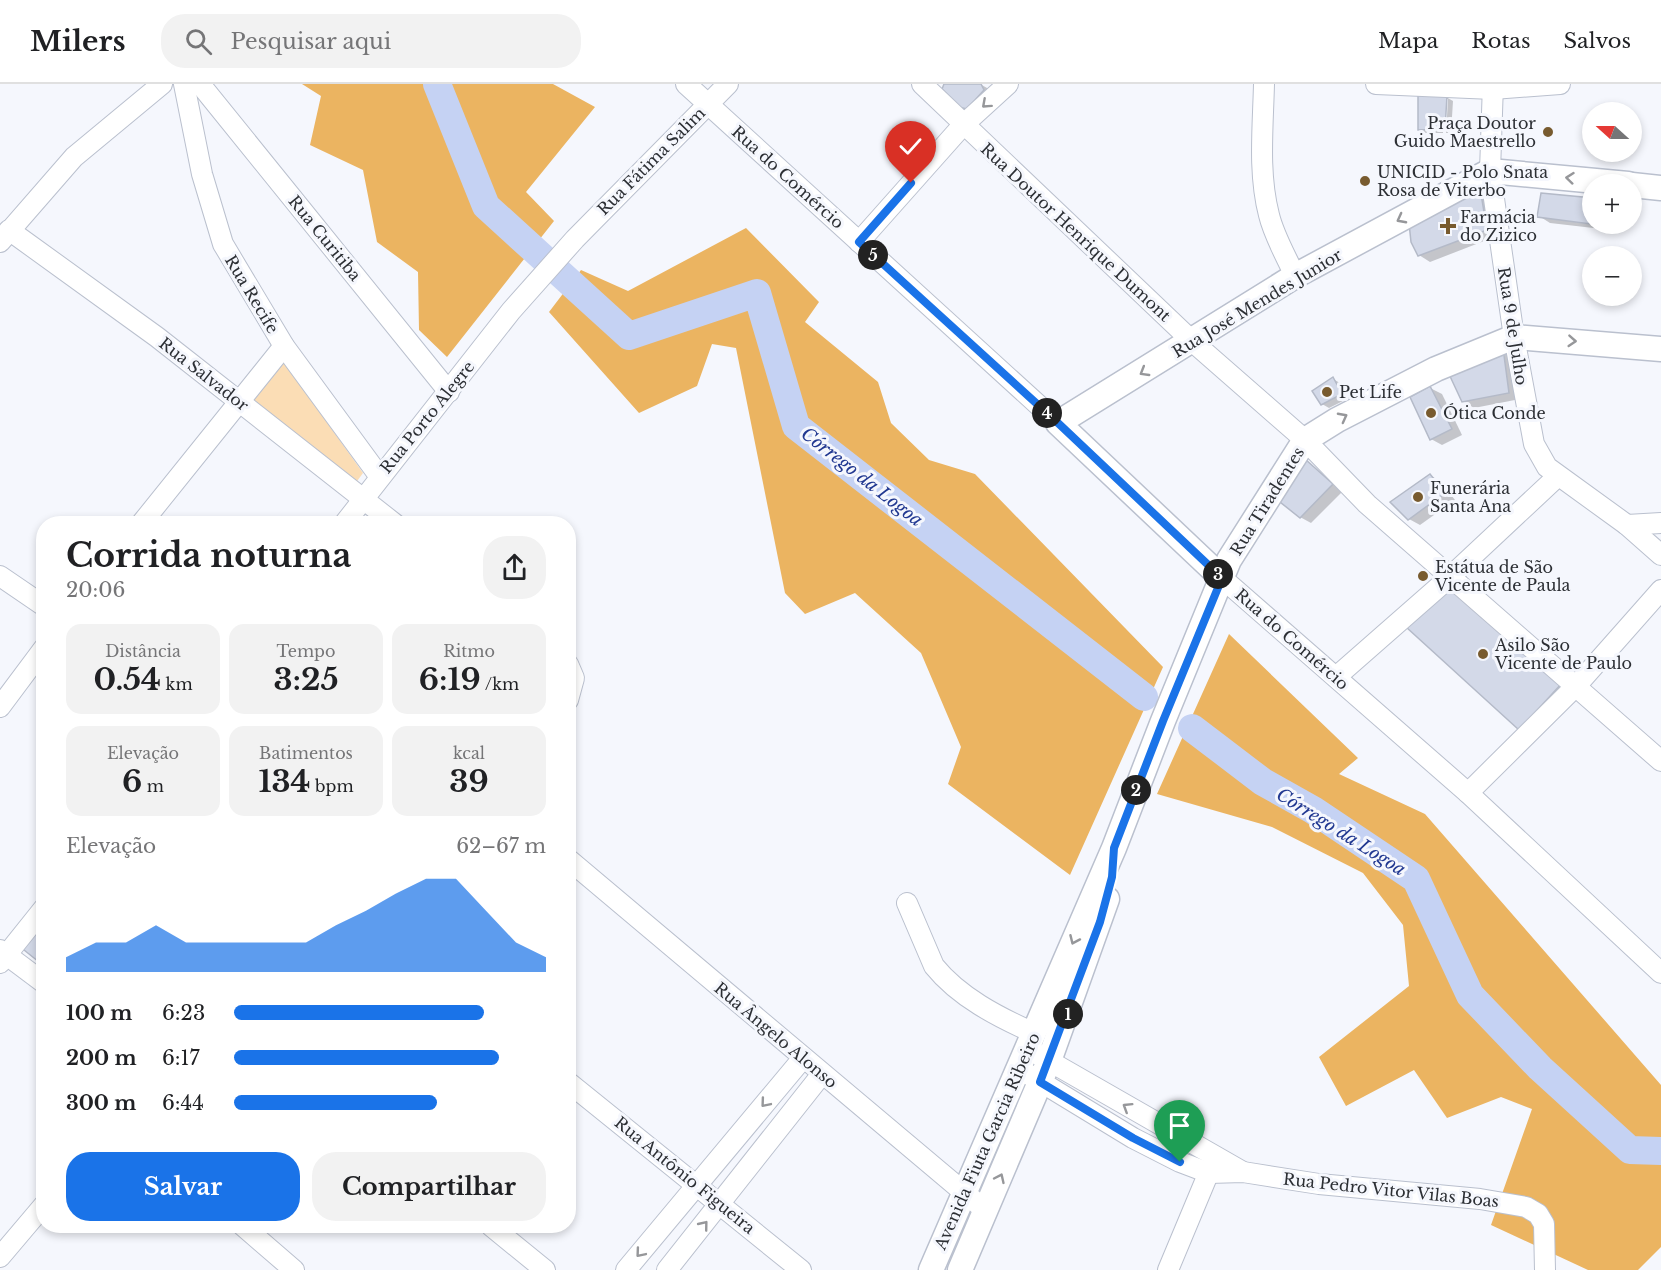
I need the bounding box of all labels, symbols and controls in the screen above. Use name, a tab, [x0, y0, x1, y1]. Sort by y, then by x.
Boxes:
search box	[161, 14, 581, 68]
text: Milers	[30, 24, 125, 59]
icon: search	[182, 25, 215, 58]
text: Pesquisar aqui	[230, 28, 391, 55]
text: Mapa	[1378, 28, 1438, 54]
text: Rotas	[1471, 28, 1531, 54]
text: Salvos	[1564, 28, 1631, 54]
one-way arrow	[982, 97, 992, 108]
north arrow	[1582, 102, 1642, 162]
map controls	[1582, 102, 1642, 306]
street label: Rua Fátima Salim	[593, 103, 709, 219]
place label: Praça Doutor Guido Maestrello	[1394, 113, 1536, 151]
street label: Rua do Comércio	[728, 121, 848, 233]
pin	[885, 121, 936, 183]
marker: Praça Doutor Guido Maestrello	[1541, 125, 1555, 139]
icon: check	[894, 130, 927, 163]
street label: Rua Doutor Henrique Dumont	[977, 139, 1175, 325]
place label: UNICID - Polo Snata Rosa de Viterbo	[1377, 162, 1548, 200]
one-way arrow	[1566, 172, 1575, 185]
marker: UNICID - Polo Snata Rosa de Viterbo	[1358, 174, 1372, 188]
button: +	[1582, 174, 1642, 234]
street label: Rua Curitiba	[284, 191, 366, 285]
place label: Farmácia do Zizico	[1460, 207, 1537, 245]
one-way arrow	[1397, 212, 1408, 223]
marker: Farmácia do Zizico	[1441, 219, 1455, 233]
pin: 5	[858, 240, 888, 270]
street label: Rua José Mendes Junior	[1169, 244, 1346, 362]
text: 5	[868, 245, 878, 265]
button: −	[1582, 246, 1642, 306]
street label: Rua Recife	[221, 251, 283, 337]
street label: Rua 9 de Julho	[1494, 265, 1532, 387]
street label: Rua Salvador	[155, 333, 253, 415]
one-way arrow	[1568, 334, 1577, 347]
street label: Rua Porto Alegre	[376, 357, 478, 477]
one-way arrow	[1140, 364, 1150, 376]
place label: Pet Life	[1339, 382, 1402, 402]
marker: Pet Life	[1320, 385, 1334, 399]
pin: 4	[1032, 398, 1062, 428]
text: 4	[1042, 403, 1052, 423]
place label: Ótica Conde	[1443, 403, 1546, 423]
marker: Ótica Conde	[1424, 406, 1438, 420]
one-way arrow	[1336, 413, 1347, 424]
water label: Córrego da Logoa	[797, 423, 927, 531]
street label: Rua Tiradentes	[1226, 443, 1308, 559]
place label: Funerária Santa Ana	[1430, 478, 1511, 516]
marker: Funerária Santa Ana	[1411, 490, 1425, 504]
text: Corrida noturna	[66, 535, 351, 576]
button: share	[483, 536, 546, 599]
place label: Estátua de São Vicente de Paula	[1434, 557, 1571, 595]
pin: 3	[1203, 559, 1233, 589]
text: 3	[1213, 564, 1223, 584]
marker: Estátua de São Vicente de Paula	[1416, 569, 1430, 583]
text: 20:06	[66, 578, 125, 602]
street label: Rua do Comércio	[1231, 584, 1353, 694]
place label: Asilo São Vicente de Paulo	[1494, 635, 1632, 673]
text: Distância	[105, 641, 181, 661]
text: Tempo	[277, 641, 335, 661]
text: Ritmo	[443, 641, 495, 661]
marker: Asilo São Vicente de Paulo	[1476, 647, 1490, 661]
text: 0.54	[93, 661, 161, 698]
text: 3:25	[273, 661, 339, 698]
text: 6:19	[419, 661, 481, 698]
text: km	[161, 674, 193, 694]
text: /km	[481, 674, 519, 694]
text: Elevação	[107, 743, 179, 763]
text: Batimentos	[259, 743, 353, 763]
text: kcal	[453, 743, 485, 763]
text: 6	[122, 763, 142, 800]
text: 134	[258, 763, 311, 800]
text: 39	[449, 763, 489, 800]
pin: 2	[1121, 775, 1151, 805]
text: m	[142, 776, 164, 796]
text: bpm	[311, 776, 354, 796]
text: 2	[1131, 780, 1141, 800]
water label: Córrego da Logoa	[1272, 783, 1410, 881]
text: Elevação	[66, 834, 156, 858]
text: 62–67 m	[456, 834, 546, 858]
one-way arrow	[1070, 934, 1082, 945]
street label: Rua Ângelo Alonso	[710, 978, 842, 1092]
pin: 1	[1053, 999, 1083, 1029]
text: 100 m	[66, 1001, 132, 1025]
text: 6:23	[162, 1001, 205, 1025]
text: 1	[1065, 1004, 1071, 1024]
street label: Avenida Fiuta Garcia Ribeiro	[930, 1029, 1044, 1254]
text: 200 m	[66, 1046, 137, 1070]
text: 6:17	[162, 1046, 200, 1070]
text: 300 m	[66, 1091, 136, 1115]
text: 6:44	[162, 1091, 204, 1115]
one-way arrow	[762, 1096, 773, 1107]
pin	[1154, 1100, 1205, 1162]
one-way arrow	[1123, 1103, 1133, 1115]
icon: arrive	[1163, 1109, 1196, 1142]
street label: Rua Antônio Figueira	[611, 1112, 759, 1238]
button: Salvar	[66, 1152, 300, 1221]
button: Compartilhar	[312, 1152, 546, 1221]
street label: Rua Pedro Vitor Vilas Boas	[1282, 1169, 1500, 1211]
one-way arrow	[992, 1173, 1004, 1184]
one-way arrow	[697, 1220, 708, 1231]
one-way arrow	[637, 1246, 648, 1257]

